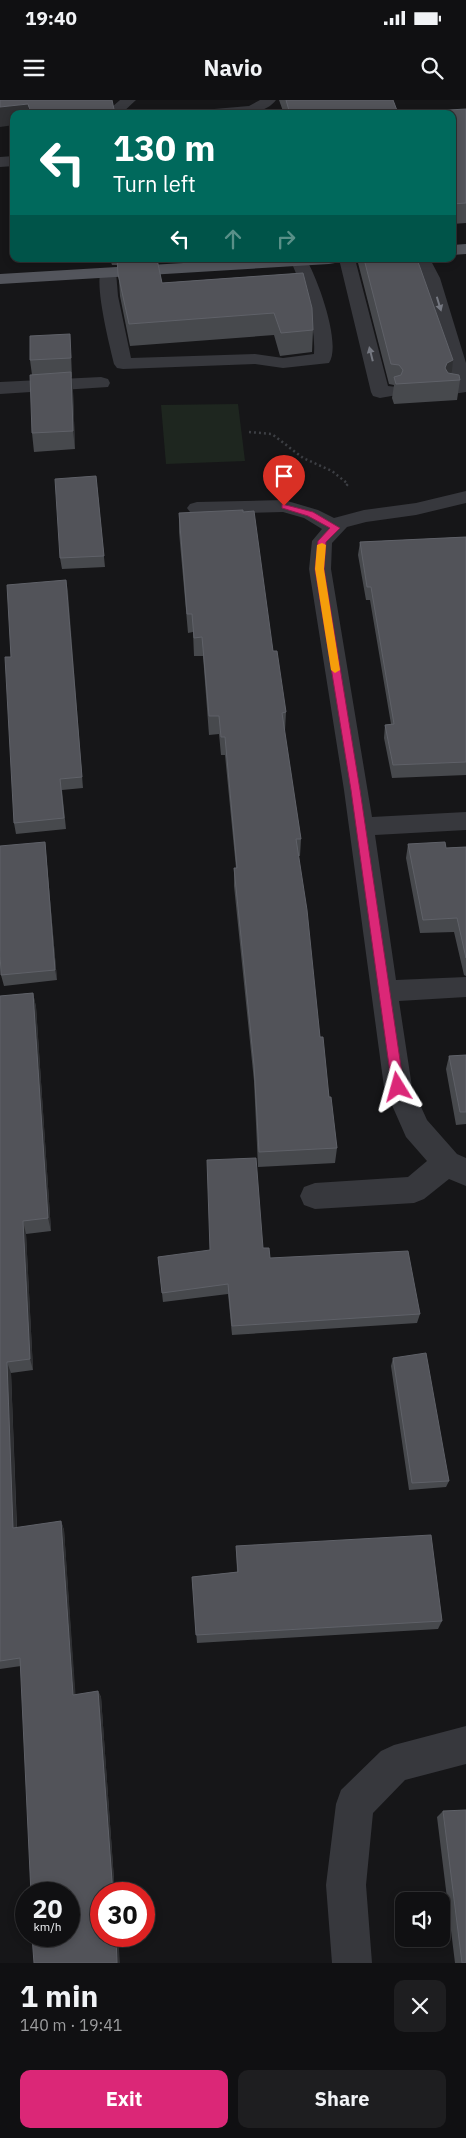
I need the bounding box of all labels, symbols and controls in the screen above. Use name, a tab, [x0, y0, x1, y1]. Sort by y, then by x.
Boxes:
text: 19:40	[25, 6, 77, 30]
text: Navio	[204, 53, 262, 82]
icon: menu	[20, 54, 48, 82]
icon: search	[418, 54, 446, 82]
text: 130 m	[113, 125, 216, 171]
icon: left	[30, 130, 95, 195]
text: Turn left	[113, 169, 196, 198]
icon: left	[166, 225, 194, 253]
icon: ahead	[219, 225, 247, 253]
icon: right	[272, 225, 300, 253]
one-way arrow	[435, 297, 443, 312]
one-way arrow	[367, 347, 375, 362]
pin	[263, 455, 305, 506]
icon: arrive	[270, 462, 298, 490]
position arrow	[371, 1060, 423, 1112]
speed limit sign: 30	[90, 1882, 155, 1947]
text: 20	[32, 1892, 63, 1925]
map controls	[395, 1892, 450, 1947]
button: sound	[395, 1892, 450, 1947]
text: km/h	[33, 1919, 62, 1934]
text: 1 min	[20, 1976, 98, 2015]
button: close	[394, 1980, 446, 2032]
text: 140 m · 19:41	[20, 2015, 122, 2035]
button: Exit	[20, 2070, 228, 2128]
button: Share	[238, 2070, 446, 2128]

